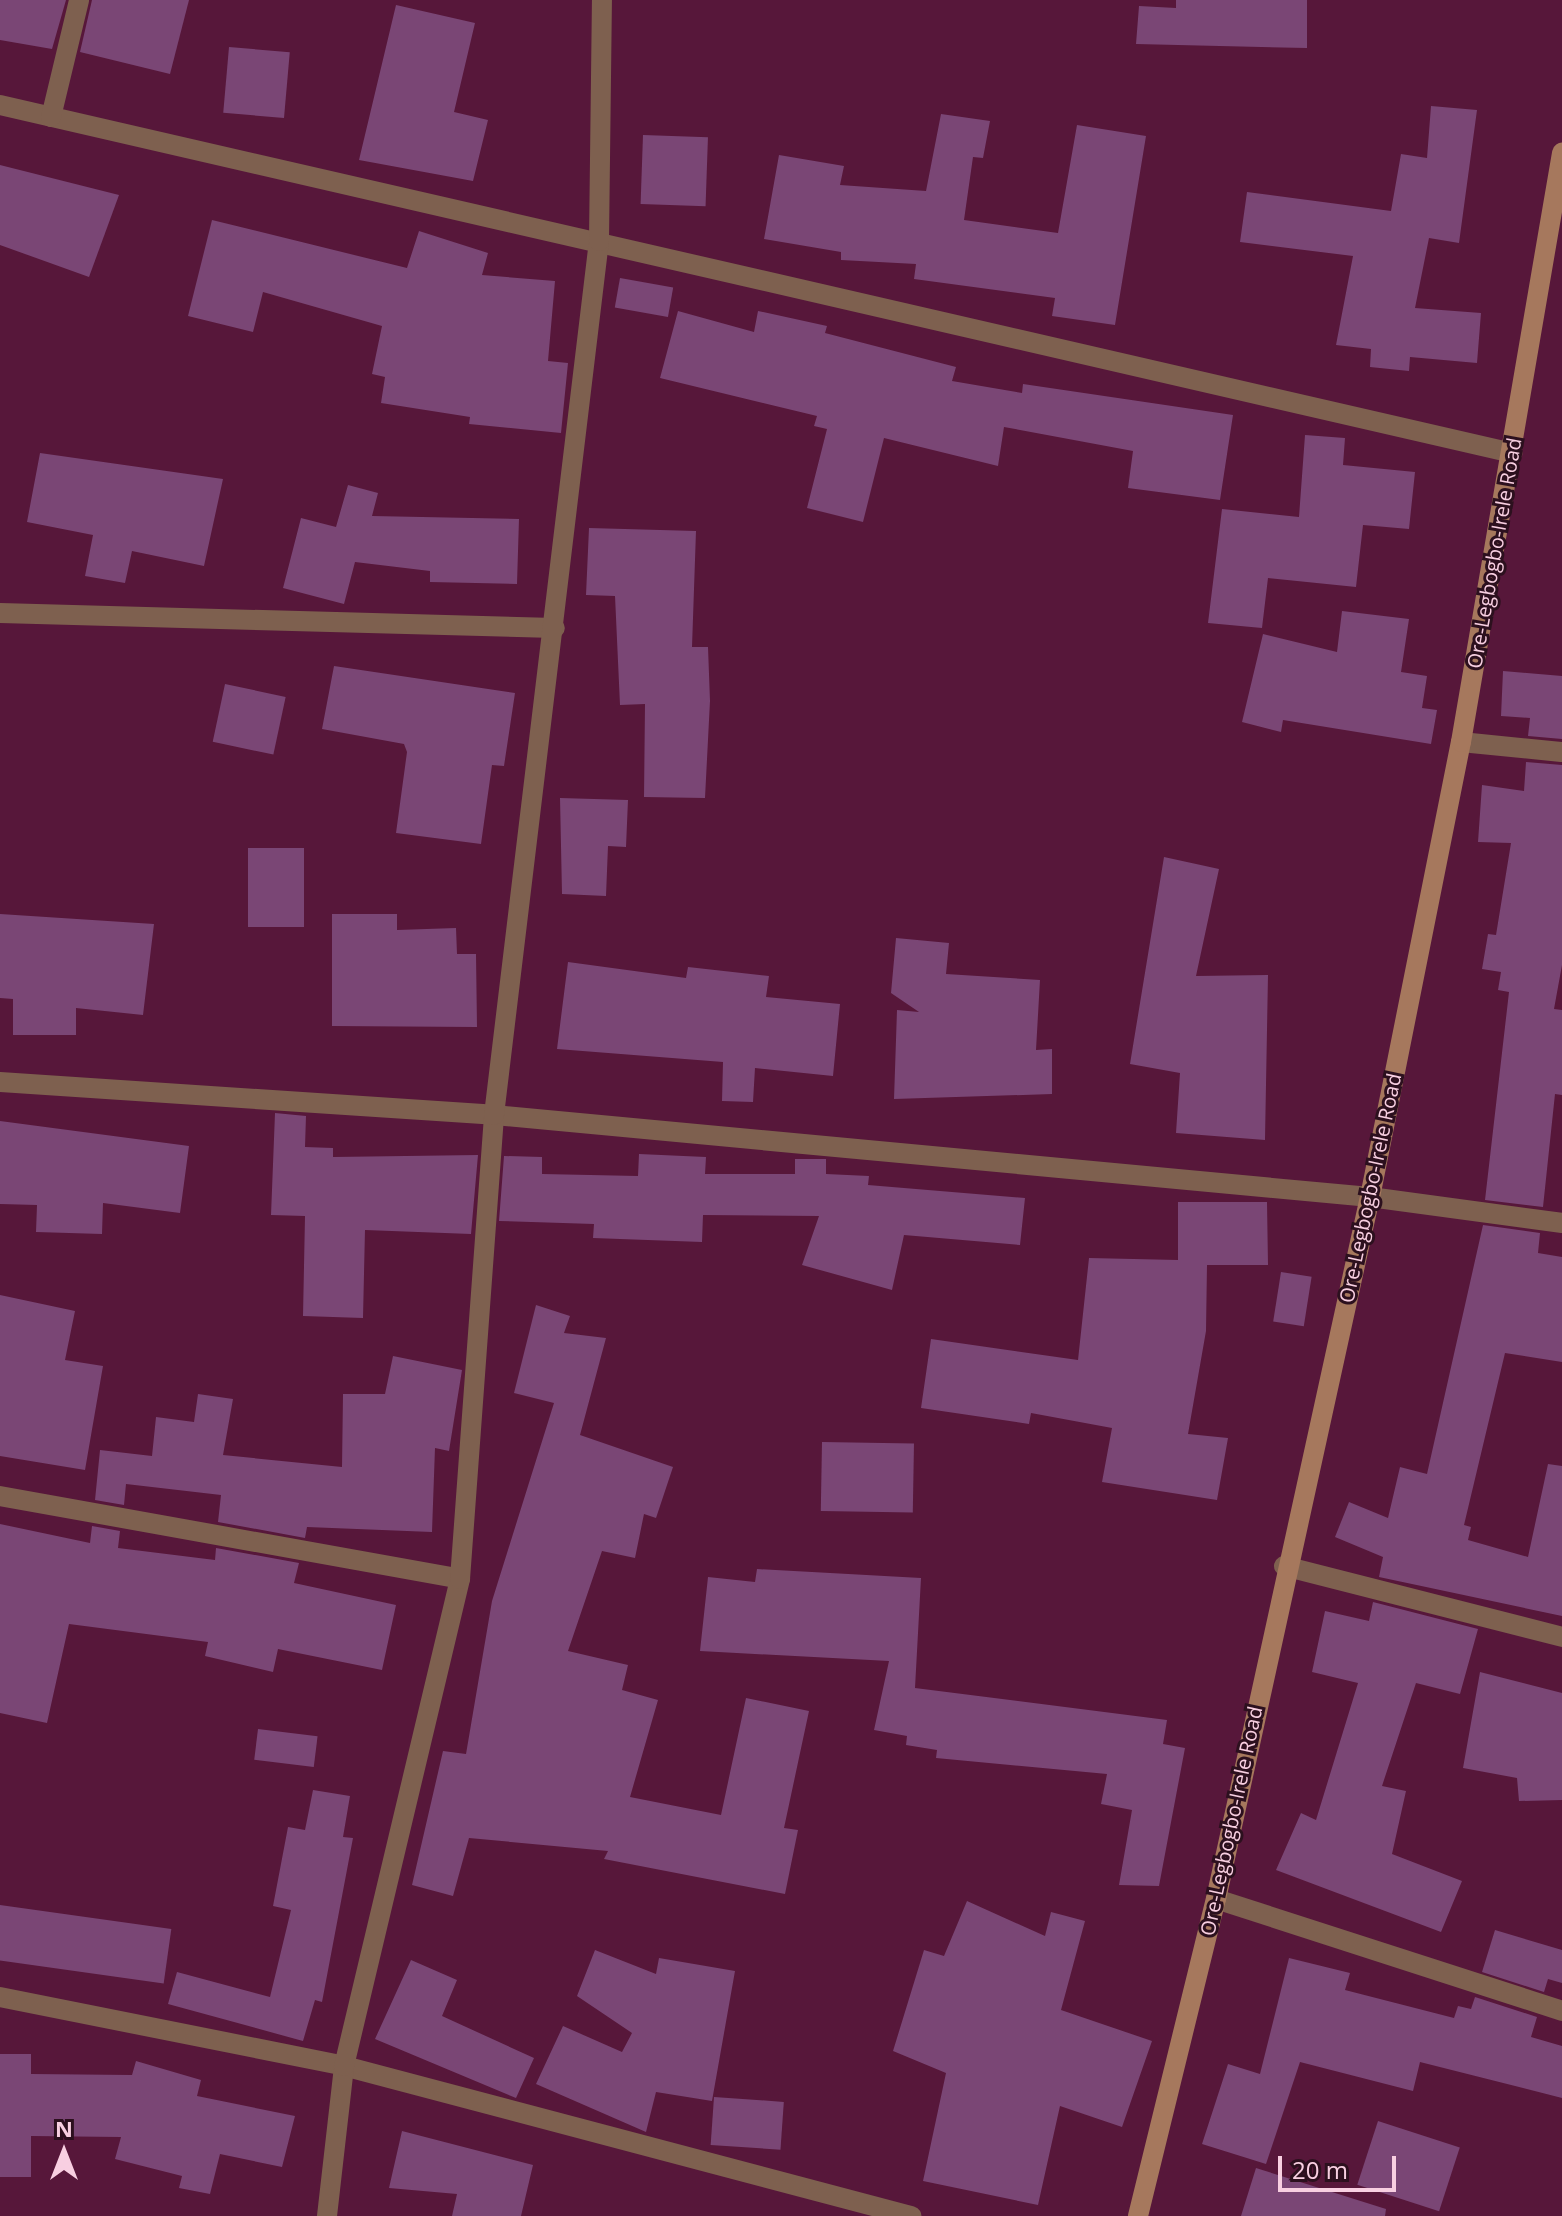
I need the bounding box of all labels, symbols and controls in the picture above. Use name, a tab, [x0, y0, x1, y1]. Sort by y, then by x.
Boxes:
street label: Ore-Legbogbo-Irele Road	[1462, 436, 1526, 670]
street label: Ore-Legbogbo-Irele Road	[1334, 1071, 1406, 1305]
street label: Ore-Legbogbo-Irele Road	[1195, 1704, 1267, 1938]
north arrow	[24, 2112, 104, 2192]
text: N	[55, 2113, 73, 2143]
scale bar	[1282, 2140, 1400, 2190]
text: 20 m	[1292, 2153, 1348, 2186]

